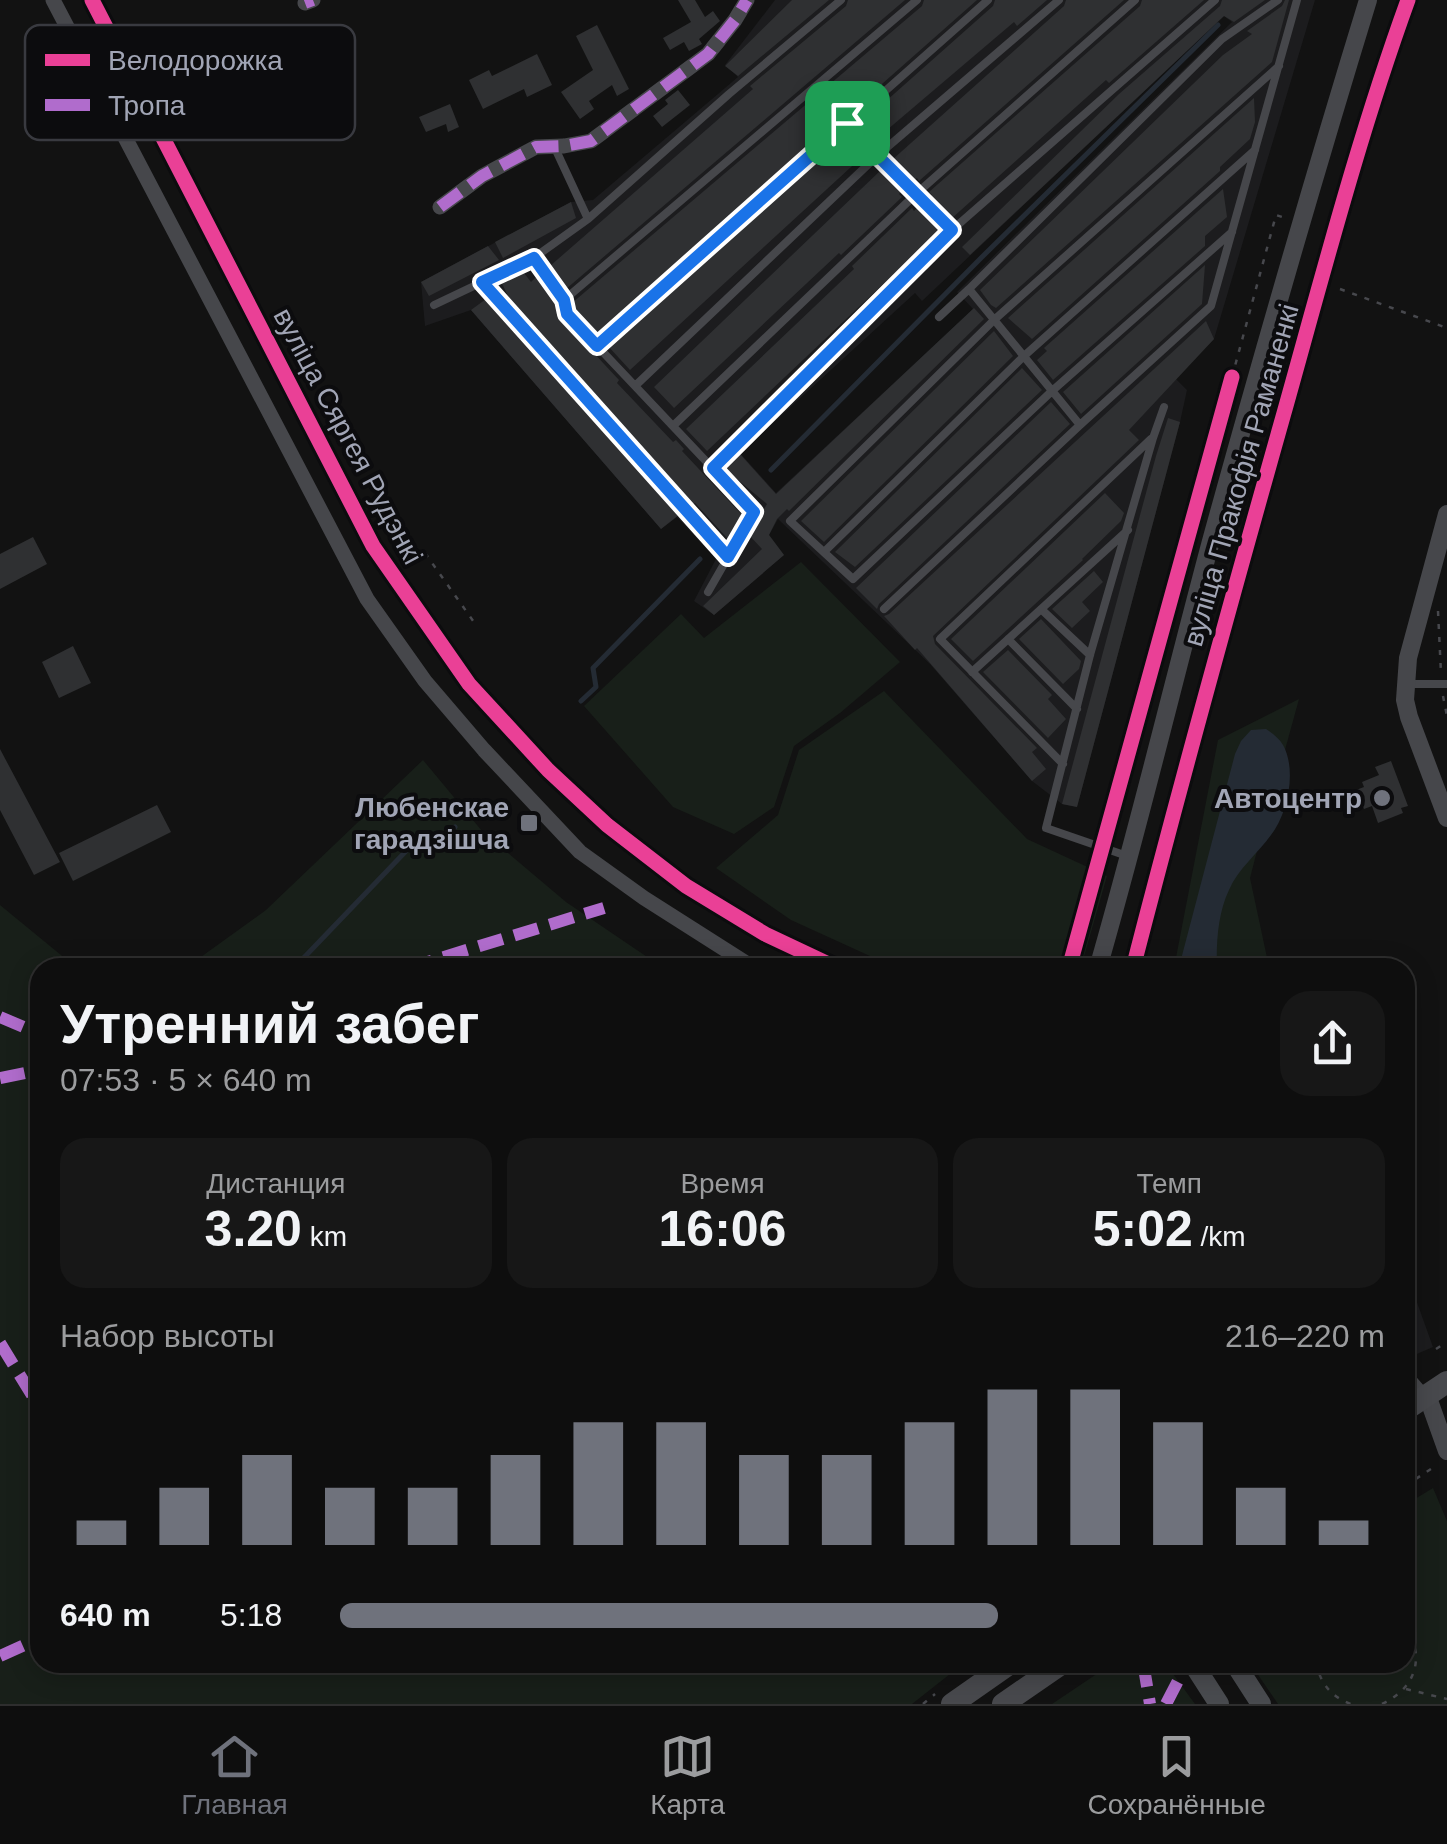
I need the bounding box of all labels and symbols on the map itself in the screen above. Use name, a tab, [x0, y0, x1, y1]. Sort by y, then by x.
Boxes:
legend	[25, 25, 355, 140]
text: Велодорожка	[108, 45, 283, 76]
pin	[805, 81, 890, 166]
text: Тропа	[108, 90, 186, 121]
street label: вуліца Пракофія Раманенкі	[1177, 300, 1305, 650]
street label: вуліца Сяргея Рудэнкі	[267, 303, 429, 569]
place label: Автоцентр	[1214, 783, 1362, 814]
marker: Автоцентр	[1371, 787, 1393, 809]
place label: Любенскае гарадзішча	[354, 792, 509, 855]
marker: Любенскае гарадзішча	[518, 812, 540, 834]

